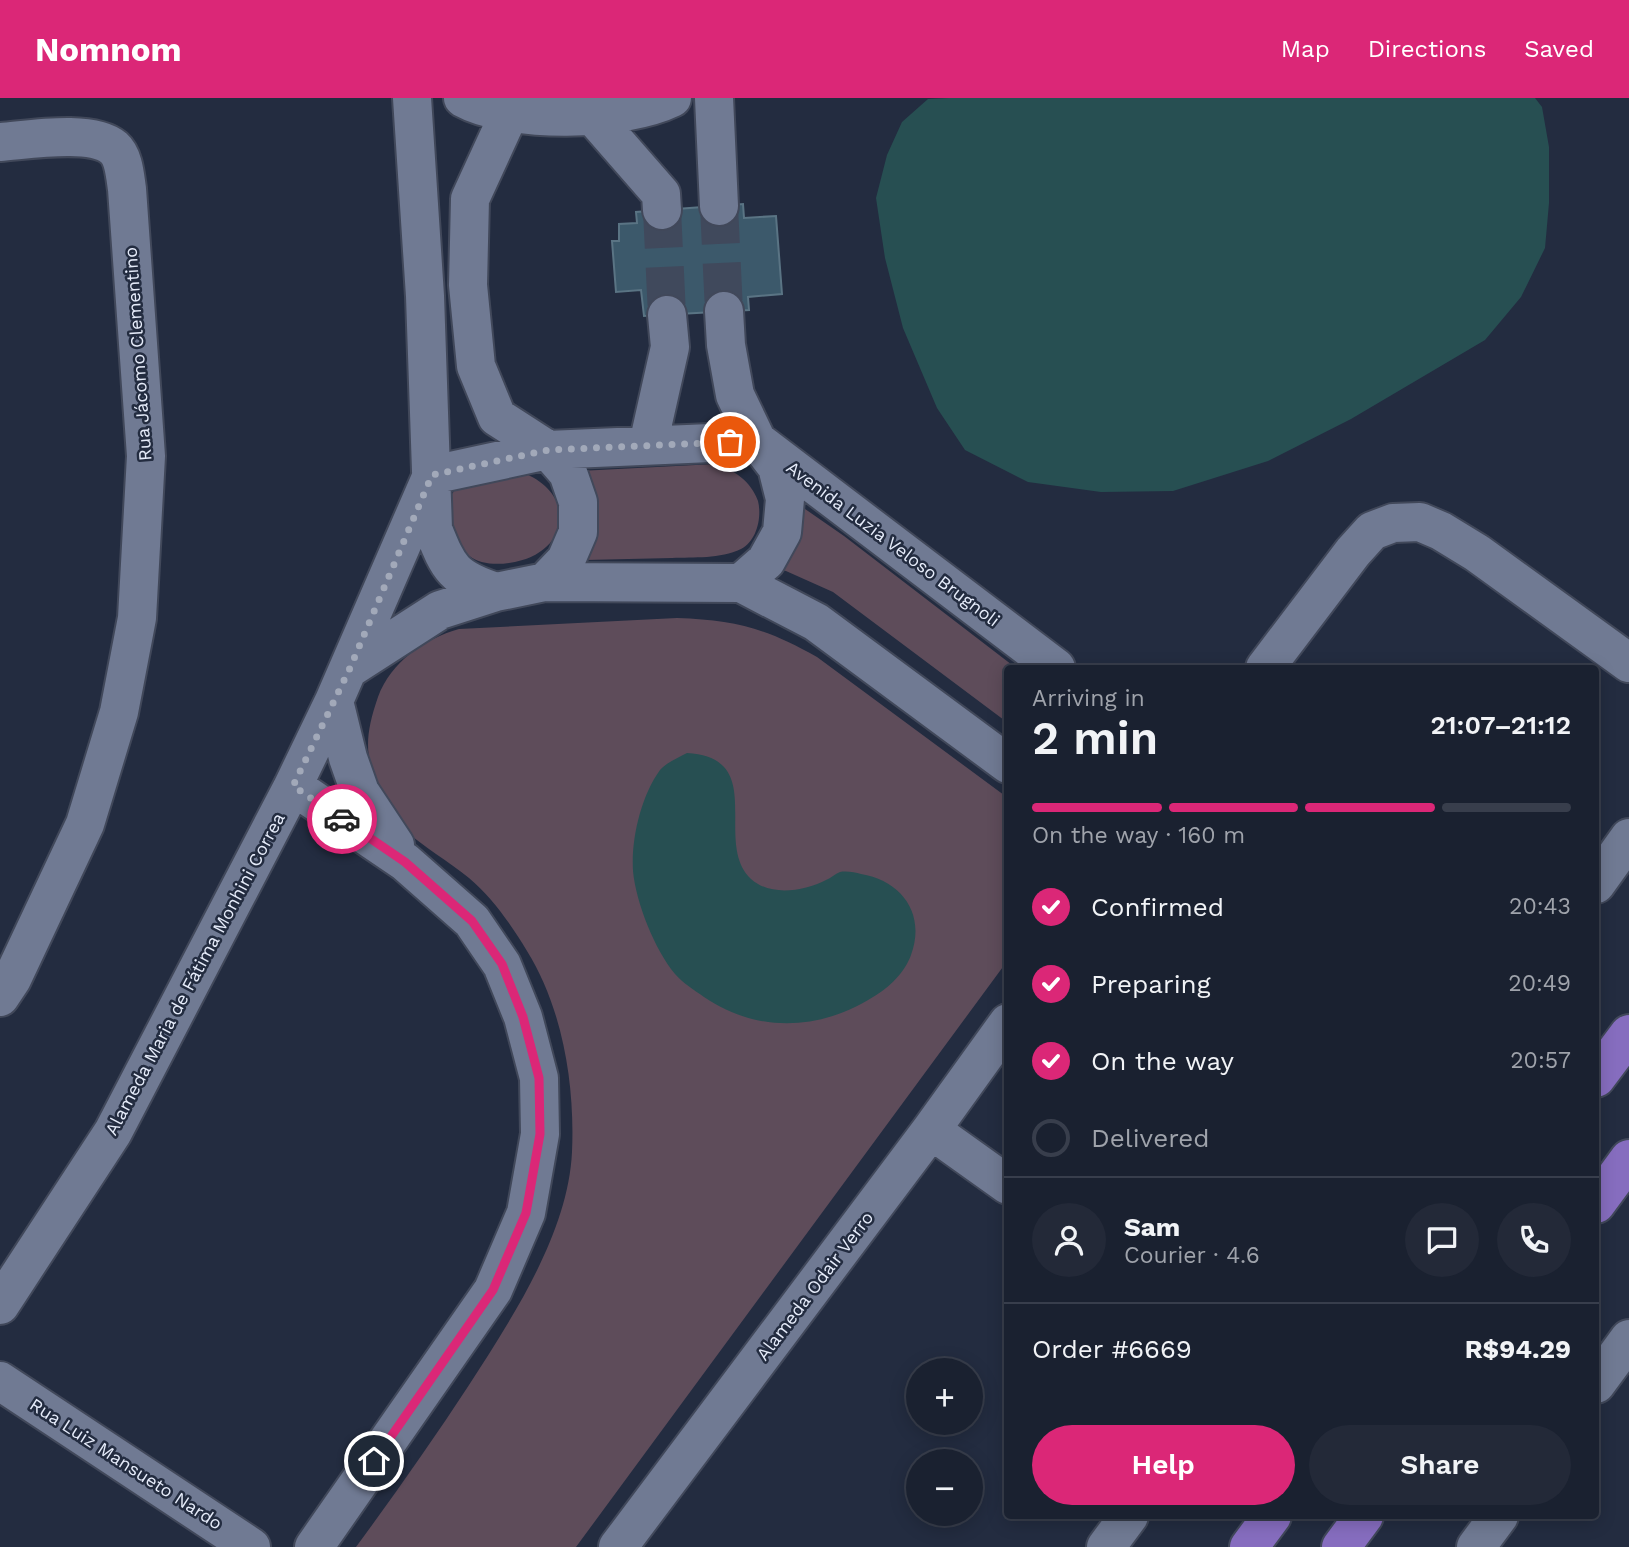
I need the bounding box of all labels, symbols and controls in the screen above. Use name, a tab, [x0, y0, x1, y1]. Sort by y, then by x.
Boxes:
text: Nomnom	[35, 30, 181, 69]
text: Map	[1281, 35, 1330, 63]
text: Directions	[1368, 35, 1486, 63]
text: Saved	[1524, 35, 1594, 63]
street label: Rua Jácomo Clementino	[120, 246, 155, 462]
pin	[700, 412, 760, 472]
icon: bag	[711, 423, 749, 461]
street label: Avenida Luzia Veloso Brugnoli	[783, 457, 1004, 631]
text: Arriving in	[1032, 685, 1145, 712]
text: 21:07–21:12	[1430, 710, 1571, 740]
text: 2 min	[1032, 711, 1158, 765]
courier	[307, 784, 377, 854]
icon: car	[323, 800, 361, 838]
street label: Alameda Maria de Fátima Monhini Correa	[100, 809, 289, 1139]
text: On the way · 160 m	[1032, 822, 1245, 849]
icon: check	[1032, 888, 1070, 926]
text: Confirmed	[1091, 892, 1224, 922]
text: 20:43	[1509, 893, 1571, 920]
icon: check	[1032, 965, 1070, 1003]
text: Preparing	[1091, 969, 1211, 999]
text: 20:49	[1508, 970, 1571, 997]
icon: check	[1032, 1042, 1070, 1080]
text: On the way	[1091, 1046, 1234, 1076]
text: 20:57	[1510, 1047, 1571, 1074]
text: Delivered	[1091, 1123, 1210, 1153]
button: person	[1032, 1203, 1106, 1277]
button: chat	[1405, 1203, 1479, 1277]
button: phone	[1497, 1203, 1571, 1277]
street label: Alameda Odair Verro	[752, 1207, 877, 1364]
text: Sam	[1124, 1212, 1180, 1242]
text: Courier · 4.6	[1124, 1242, 1260, 1269]
text: Order #6669	[1032, 1334, 1192, 1364]
text: R$94.29	[1465, 1334, 1571, 1364]
map controls	[906, 1358, 983, 1526]
button: +	[906, 1358, 983, 1435]
street label: Rua Luiz Mansueto Nardo	[26, 1393, 226, 1534]
button: Help	[1032, 1425, 1295, 1505]
button: Share	[1309, 1425, 1571, 1505]
pin	[344, 1431, 404, 1491]
icon: home	[355, 1442, 393, 1480]
button: −	[906, 1449, 983, 1526]

